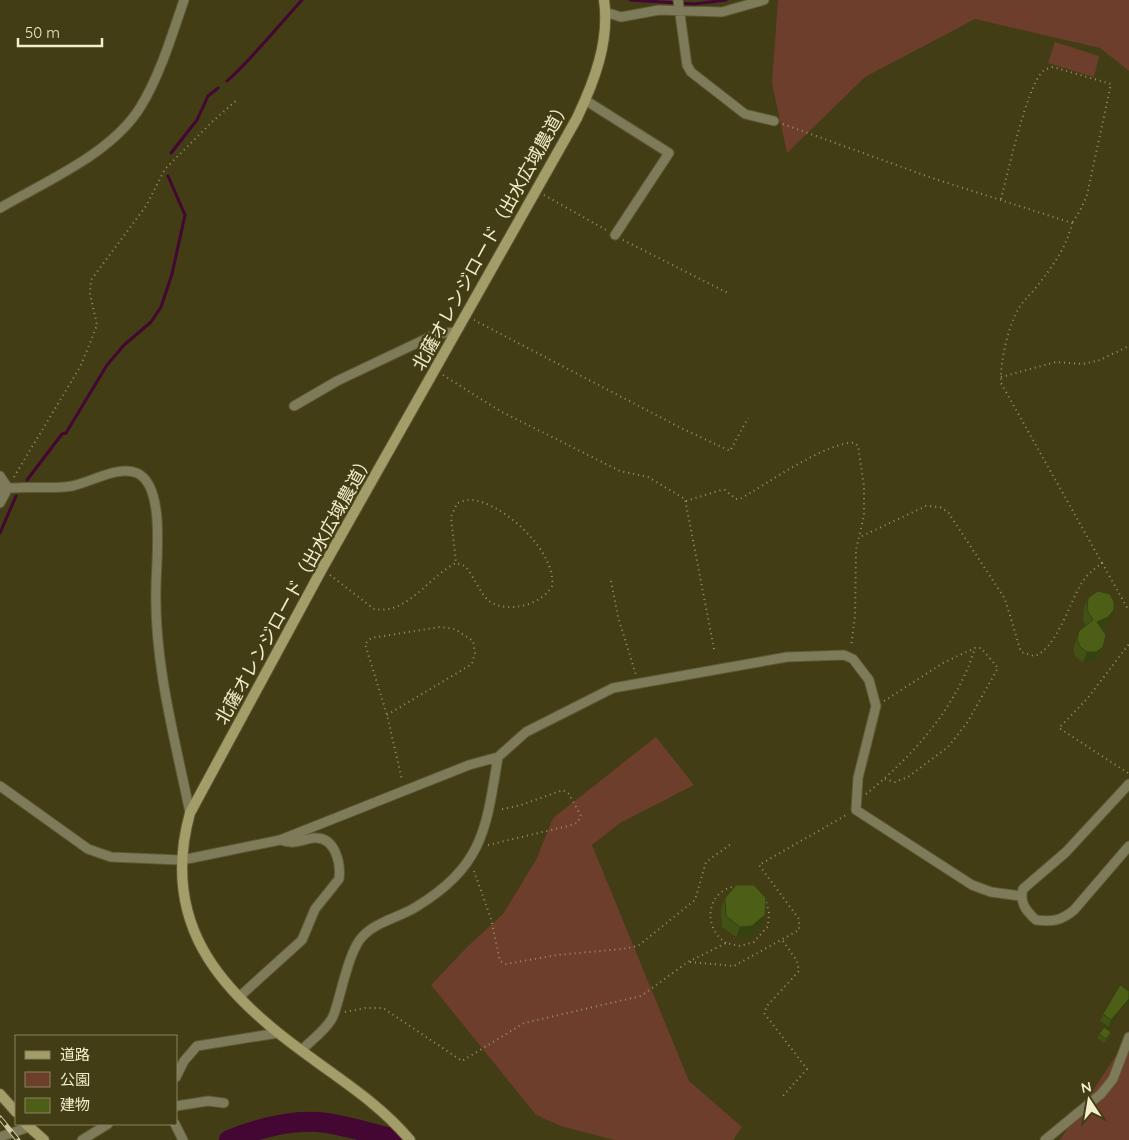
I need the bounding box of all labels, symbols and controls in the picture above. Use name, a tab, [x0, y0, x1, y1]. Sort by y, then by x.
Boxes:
scale bar	[18, 15, 101, 47]
text: 50 m	[25, 23, 60, 42]
street label: 北薩オレンジロード（出水広域農道）	[407, 96, 575, 374]
street label: 北薩オレンジロード（出水広域農道）	[210, 450, 378, 728]
legend	[15, 1035, 178, 1125]
text: 道路	[60, 1045, 90, 1064]
text: 公園	[60, 1070, 90, 1089]
north arrow	[1064, 1075, 1114, 1125]
text: N	[1079, 1077, 1093, 1097]
text: 建物	[60, 1095, 90, 1114]

